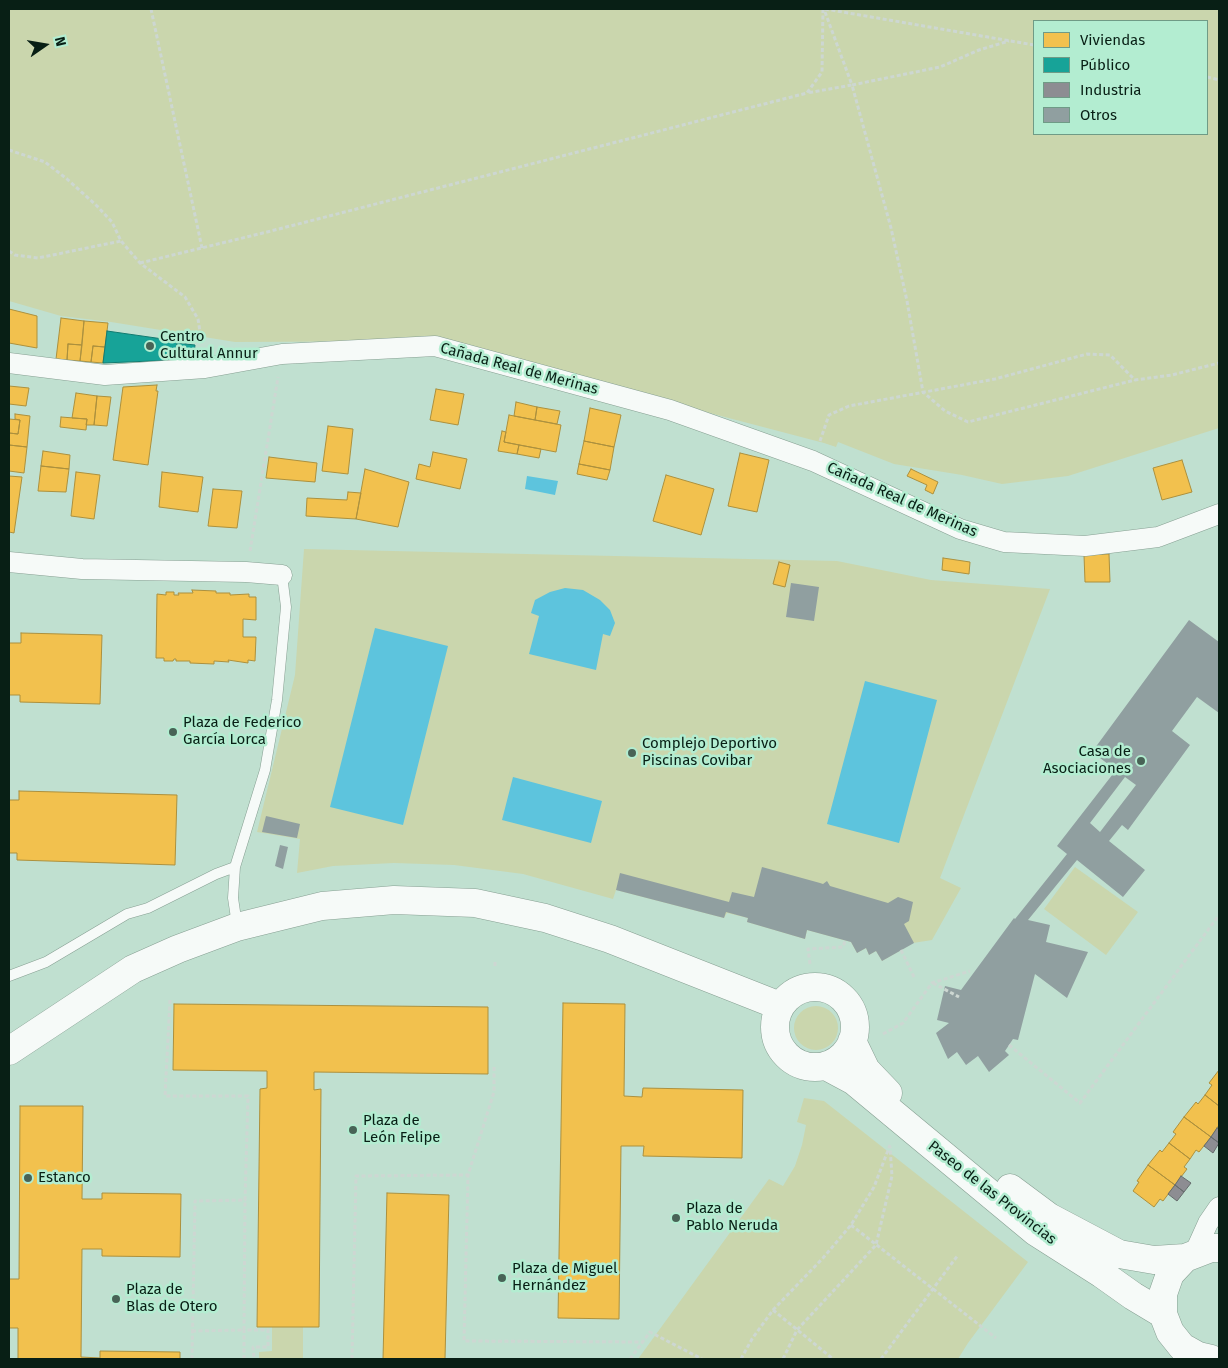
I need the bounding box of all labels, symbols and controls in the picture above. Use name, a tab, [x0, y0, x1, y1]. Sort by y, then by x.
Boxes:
north arrow	[20, 20, 70, 70]
legend	[1033, 20, 1208, 135]
text: Viviendas	[1080, 31, 1145, 49]
text: N	[51, 35, 69, 48]
text: Público	[1080, 56, 1130, 74]
text: Industria	[1080, 81, 1142, 99]
text: Otros	[1080, 106, 1117, 124]
place label: Centro Cultural Annur	[160, 328, 258, 363]
street label: Cañada Real de Merinas	[438, 339, 600, 399]
marker: Centro Cultural Annur	[144, 340, 156, 352]
street label: Cañada Real de Merinas	[824, 459, 980, 541]
place label: Plaza de Federico García Lorca	[183, 714, 301, 749]
marker: Plaza de Federico García Lorca	[167, 726, 179, 738]
place label: Complejo Deportivo Piscinas Covibar	[642, 735, 777, 770]
place label: Casa de Asociaciones	[1043, 743, 1131, 778]
marker: Complejo Deportivo Piscinas Covibar	[626, 747, 638, 759]
marker: Casa de Asociaciones	[1135, 755, 1147, 767]
place label: Plaza de León Felipe	[363, 1112, 441, 1147]
marker: Plaza de León Felipe	[347, 1124, 359, 1136]
street label: Paseo de las Provincias	[924, 1137, 1060, 1249]
place label: Estanco	[38, 1169, 91, 1187]
marker: Estanco	[22, 1172, 34, 1184]
place label: Plaza de Pablo Neruda	[686, 1200, 778, 1235]
marker: Plaza de Pablo Neruda	[670, 1212, 682, 1224]
place label: Plaza de Miguel Hernández	[512, 1260, 617, 1295]
marker: Plaza de Miguel Hernández	[496, 1272, 508, 1284]
place label: Plaza de Blas de Otero	[126, 1281, 217, 1316]
marker: Plaza de Blas de Otero	[110, 1293, 122, 1305]

